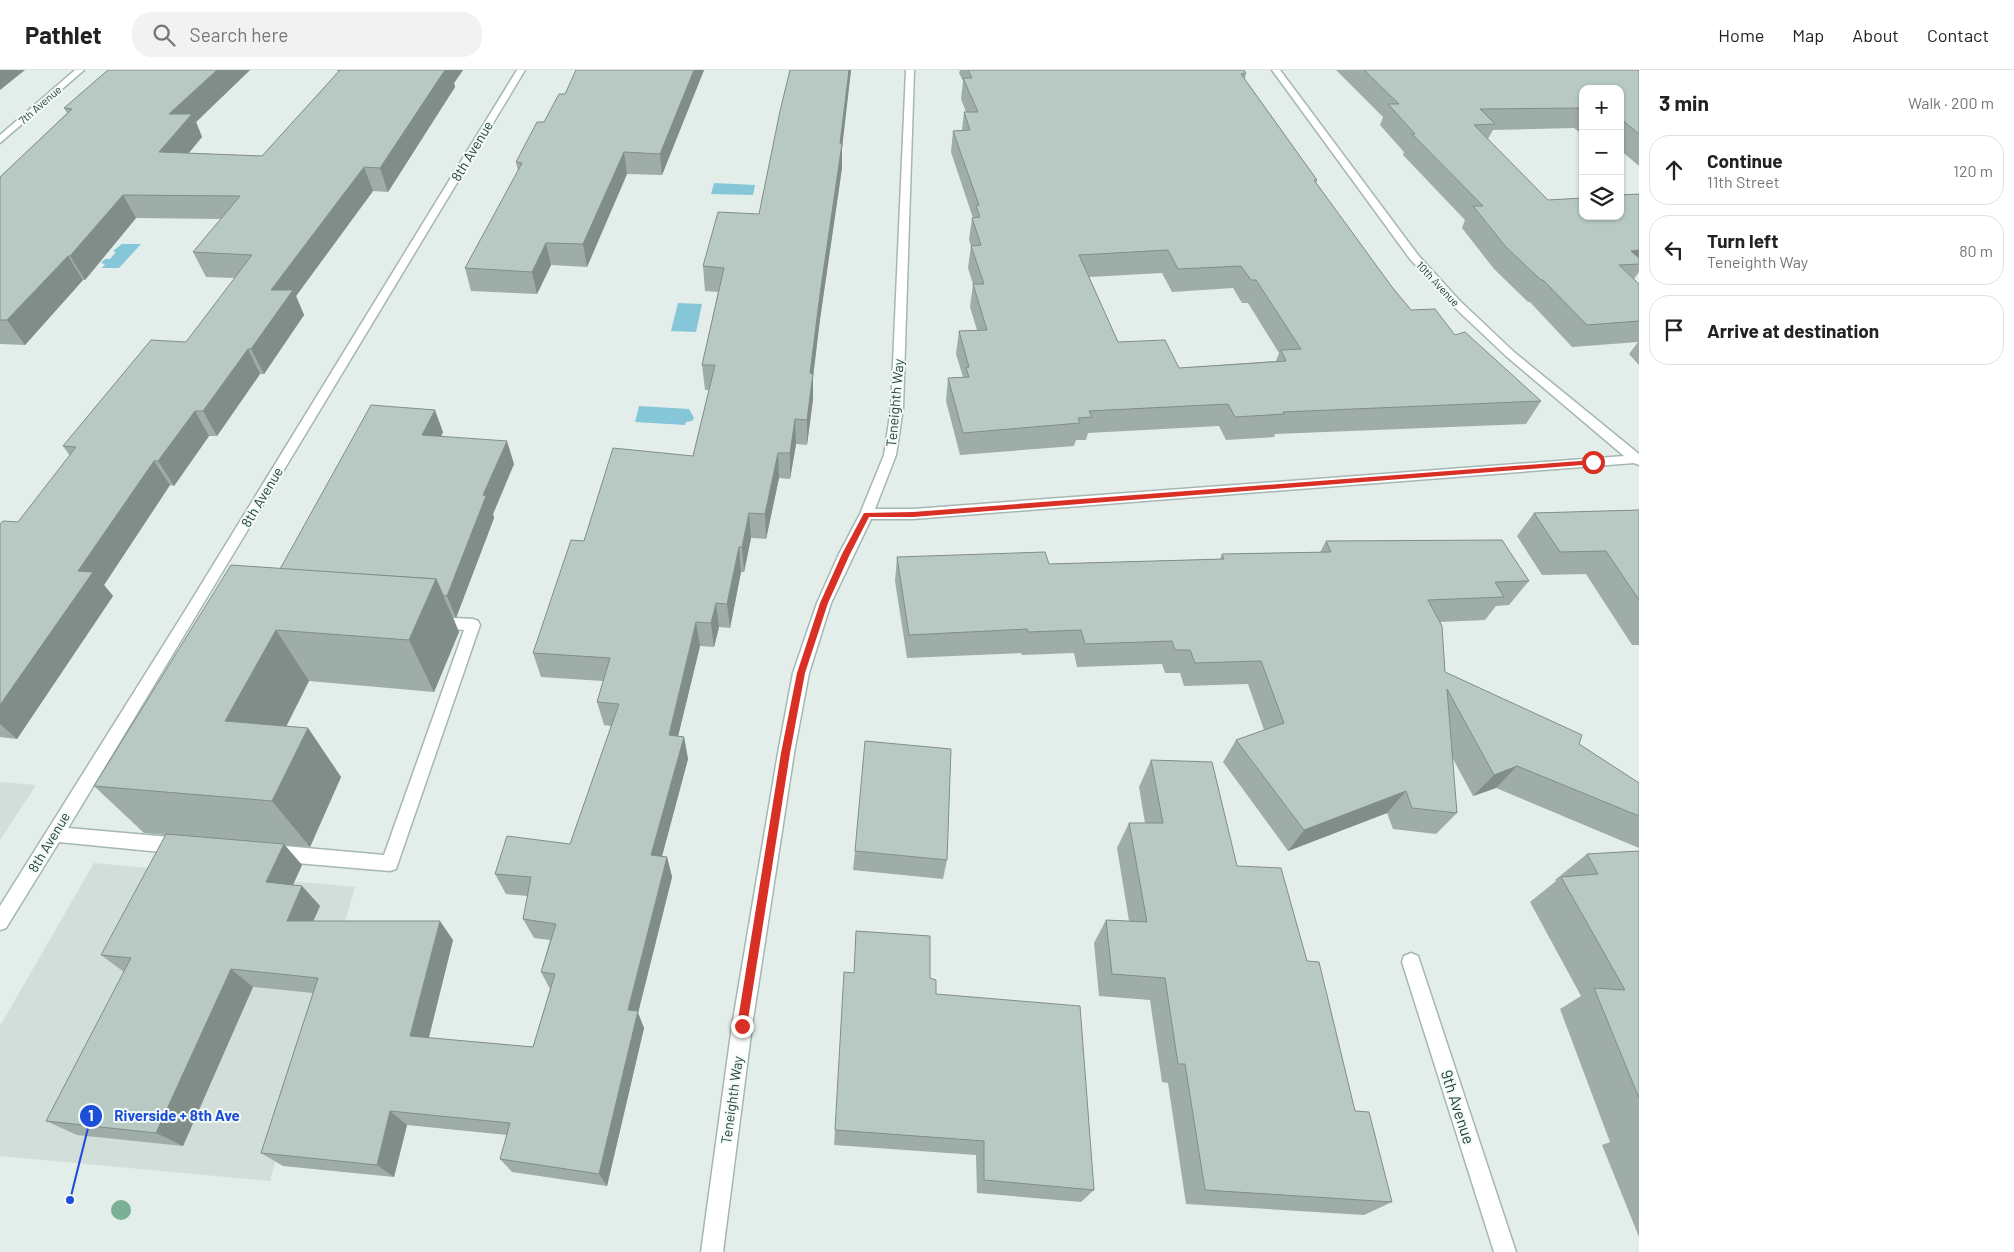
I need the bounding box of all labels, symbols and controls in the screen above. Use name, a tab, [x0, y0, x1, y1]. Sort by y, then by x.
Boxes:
search box	[132, 12, 482, 57]
text: Pathlet	[25, 20, 102, 49]
icon: search	[150, 21, 178, 49]
text: Search here	[190, 23, 288, 46]
text: Home	[1718, 24, 1764, 46]
text: Map	[1792, 24, 1824, 46]
text: About	[1852, 24, 1899, 46]
text: Contact	[1927, 24, 1989, 46]
street label: 7th Avenue	[16, 82, 64, 127]
map controls	[1579, 85, 1624, 220]
button: +	[1579, 85, 1624, 130]
text: 3 min	[1659, 90, 1709, 115]
text: Walk · 200 m	[1908, 93, 1994, 112]
street label: 8th Avenue	[447, 118, 496, 184]
button: −	[1579, 130, 1624, 175]
text: Continue	[1707, 149, 1783, 172]
icon: ahead	[1660, 156, 1688, 184]
text: 120 m	[1953, 161, 1993, 180]
text: 11th Street	[1707, 172, 1780, 191]
button: layers	[1579, 175, 1624, 220]
text: Turn left	[1707, 229, 1778, 252]
icon: left	[1660, 236, 1688, 264]
text: 80 m	[1959, 241, 1993, 260]
text: Teneighth Way	[1707, 252, 1808, 271]
street label: 10th Avenue	[1414, 258, 1463, 309]
icon: arrive	[1660, 316, 1688, 344]
text: Arrive at destination	[1707, 319, 1879, 342]
street label: Teneighth Way	[882, 358, 907, 448]
route start	[1582, 451, 1605, 474]
street label: 8th Avenue	[237, 464, 286, 530]
street label: 8th Avenue	[24, 809, 73, 875]
route end	[731, 1015, 754, 1038]
street label: Teneighth Way	[717, 1054, 746, 1145]
street label: 9th Avenue	[1438, 1067, 1479, 1146]
callout: Riverside + 8th Ave	[79, 1101, 249, 1131]
text: 1	[88, 1106, 94, 1124]
text: Riverside + 8th Ave	[114, 1106, 240, 1124]

